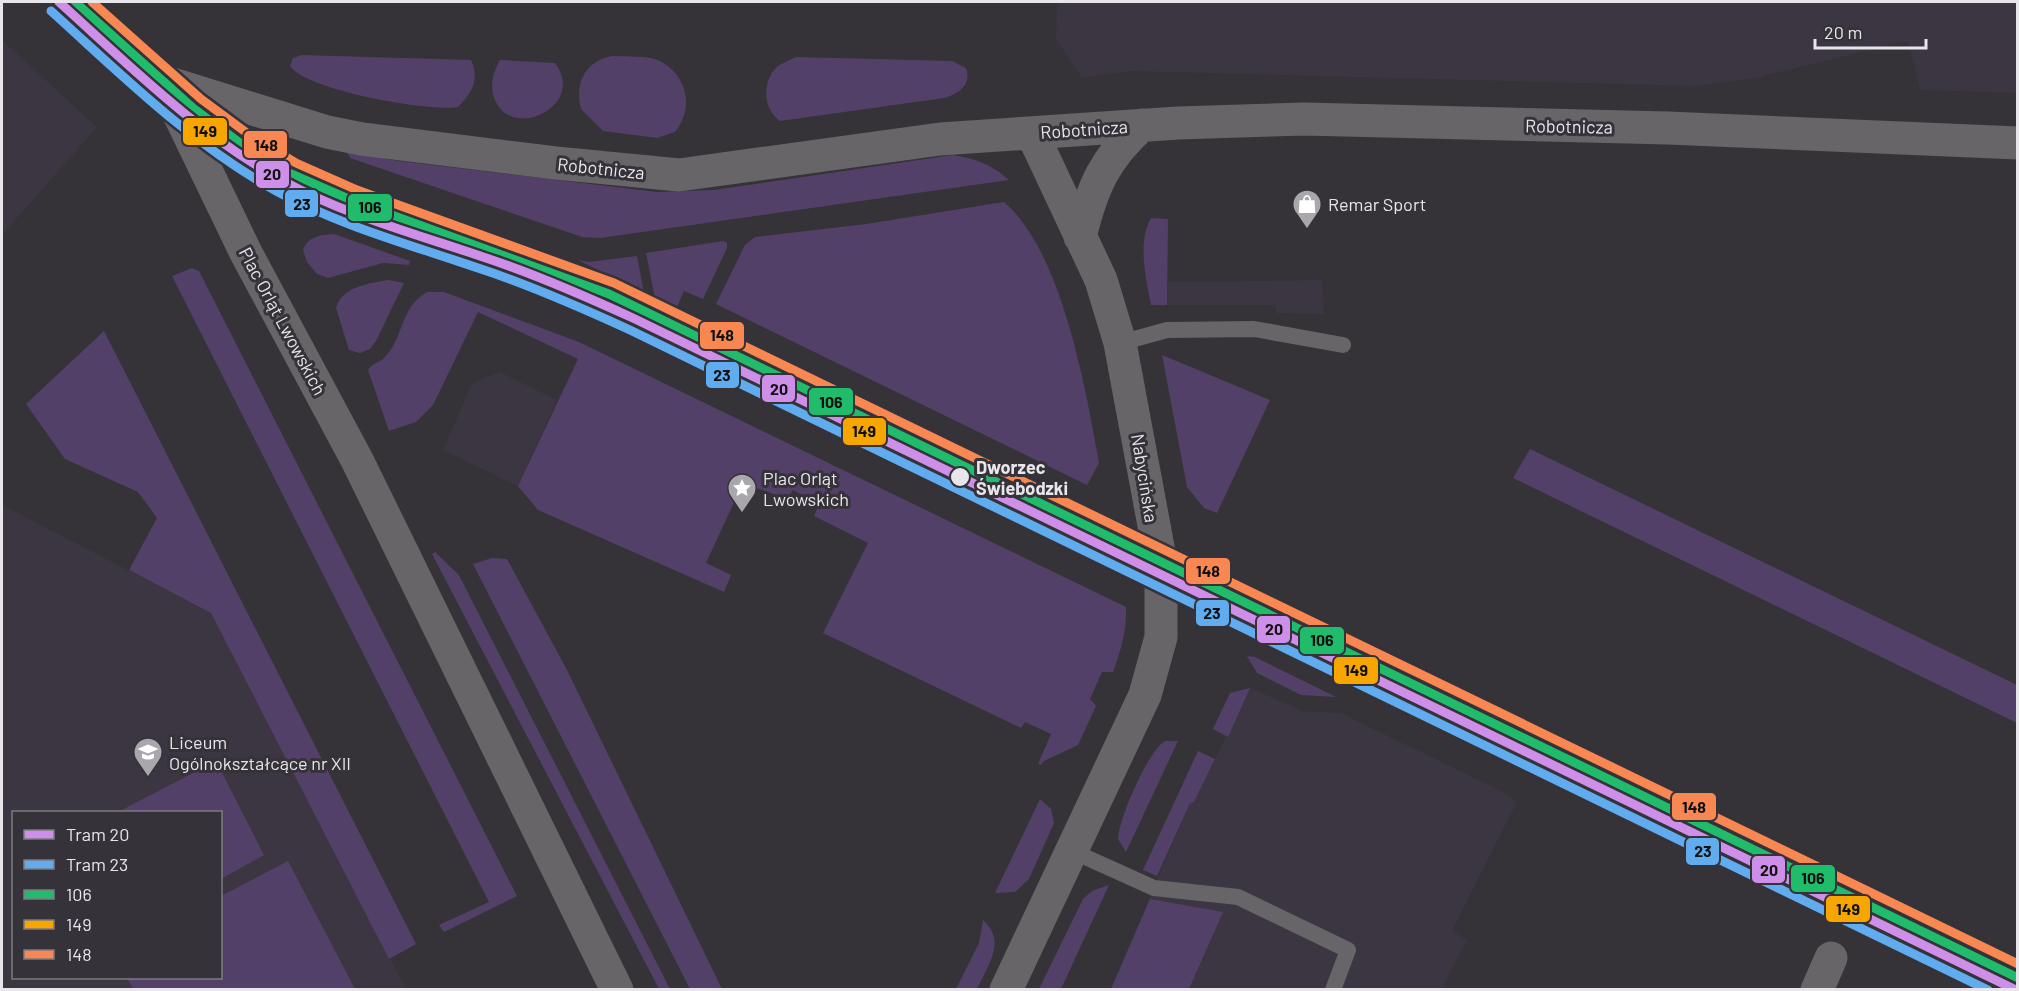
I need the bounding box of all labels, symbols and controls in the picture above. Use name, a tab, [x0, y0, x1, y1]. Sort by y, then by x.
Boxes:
scale bar	[1815, 12, 1926, 50]
text: 20 m	[1824, 21, 1862, 43]
street label: Robotnicza	[1525, 114, 1613, 138]
street label: Robotnicza	[1040, 115, 1128, 143]
line badge: 149	[182, 117, 228, 146]
text: 149	[193, 121, 217, 140]
line badge: 148	[243, 130, 288, 159]
text: 148	[254, 135, 278, 154]
street label: Robotnicza	[556, 152, 646, 184]
line badge: 20	[255, 160, 290, 189]
text: 20	[263, 164, 281, 183]
shop icon: Remar Sport	[1291, 188, 1323, 230]
line badge: 23	[284, 189, 319, 218]
line badge: 106	[347, 193, 393, 222]
place label: Remar Sport	[1328, 193, 1426, 215]
text: 23	[293, 194, 311, 213]
text: 106	[358, 197, 382, 216]
street label: Plac Orląt Lwowskich	[235, 243, 331, 399]
line badge: 148	[699, 321, 745, 350]
text: 148	[710, 325, 734, 344]
line badge: 23	[705, 361, 740, 389]
text: 23	[713, 365, 731, 384]
line badge: 20	[761, 374, 796, 403]
text: 20	[770, 379, 788, 398]
line badge: 106	[808, 387, 854, 416]
text: 106	[819, 392, 843, 411]
line badge: 149	[842, 417, 887, 446]
text: 149	[852, 421, 876, 440]
street label: Nabycińska	[1127, 432, 1163, 524]
place label: Dworzec Świebodzki	[976, 456, 1068, 499]
marker: Dworzec Świebodzki	[949, 466, 971, 488]
place label: Plac Orląt Lwowskich	[763, 467, 849, 510]
place icon: Plac Orląt Lwowskich	[726, 472, 758, 514]
line badge: 148	[1185, 557, 1231, 585]
text: 148	[1196, 561, 1220, 580]
line badge: 23	[1195, 599, 1230, 627]
text: 23	[1203, 603, 1221, 622]
line badge: 20	[1256, 615, 1291, 644]
text: 20	[1265, 619, 1283, 638]
line badge: 106	[1299, 626, 1345, 655]
text: 106	[1310, 630, 1334, 649]
line badge: 149	[1333, 656, 1379, 685]
text: 149	[1344, 660, 1368, 679]
place label: Liceum Ogólnokształcące nr XII	[169, 731, 351, 774]
school or university icon: Liceum Ogólnokształcące nr XII	[132, 736, 164, 778]
line badge: 148	[1671, 792, 1717, 821]
text: 148	[1682, 797, 1706, 816]
legend	[12, 811, 222, 979]
text: Tram 20	[66, 823, 129, 845]
line badge: 23	[1685, 837, 1720, 866]
text: 23	[1694, 841, 1712, 860]
text: Tram 23	[66, 853, 128, 875]
line badge: 20	[1751, 855, 1786, 884]
text: 20	[1760, 860, 1778, 879]
line badge: 106	[1790, 864, 1836, 893]
text: 106	[1801, 868, 1825, 887]
text: 106	[66, 883, 92, 905]
line badge: 149	[1825, 895, 1871, 923]
text: 149	[1836, 899, 1860, 918]
text: 149	[66, 913, 92, 935]
text: 148	[66, 943, 92, 965]

